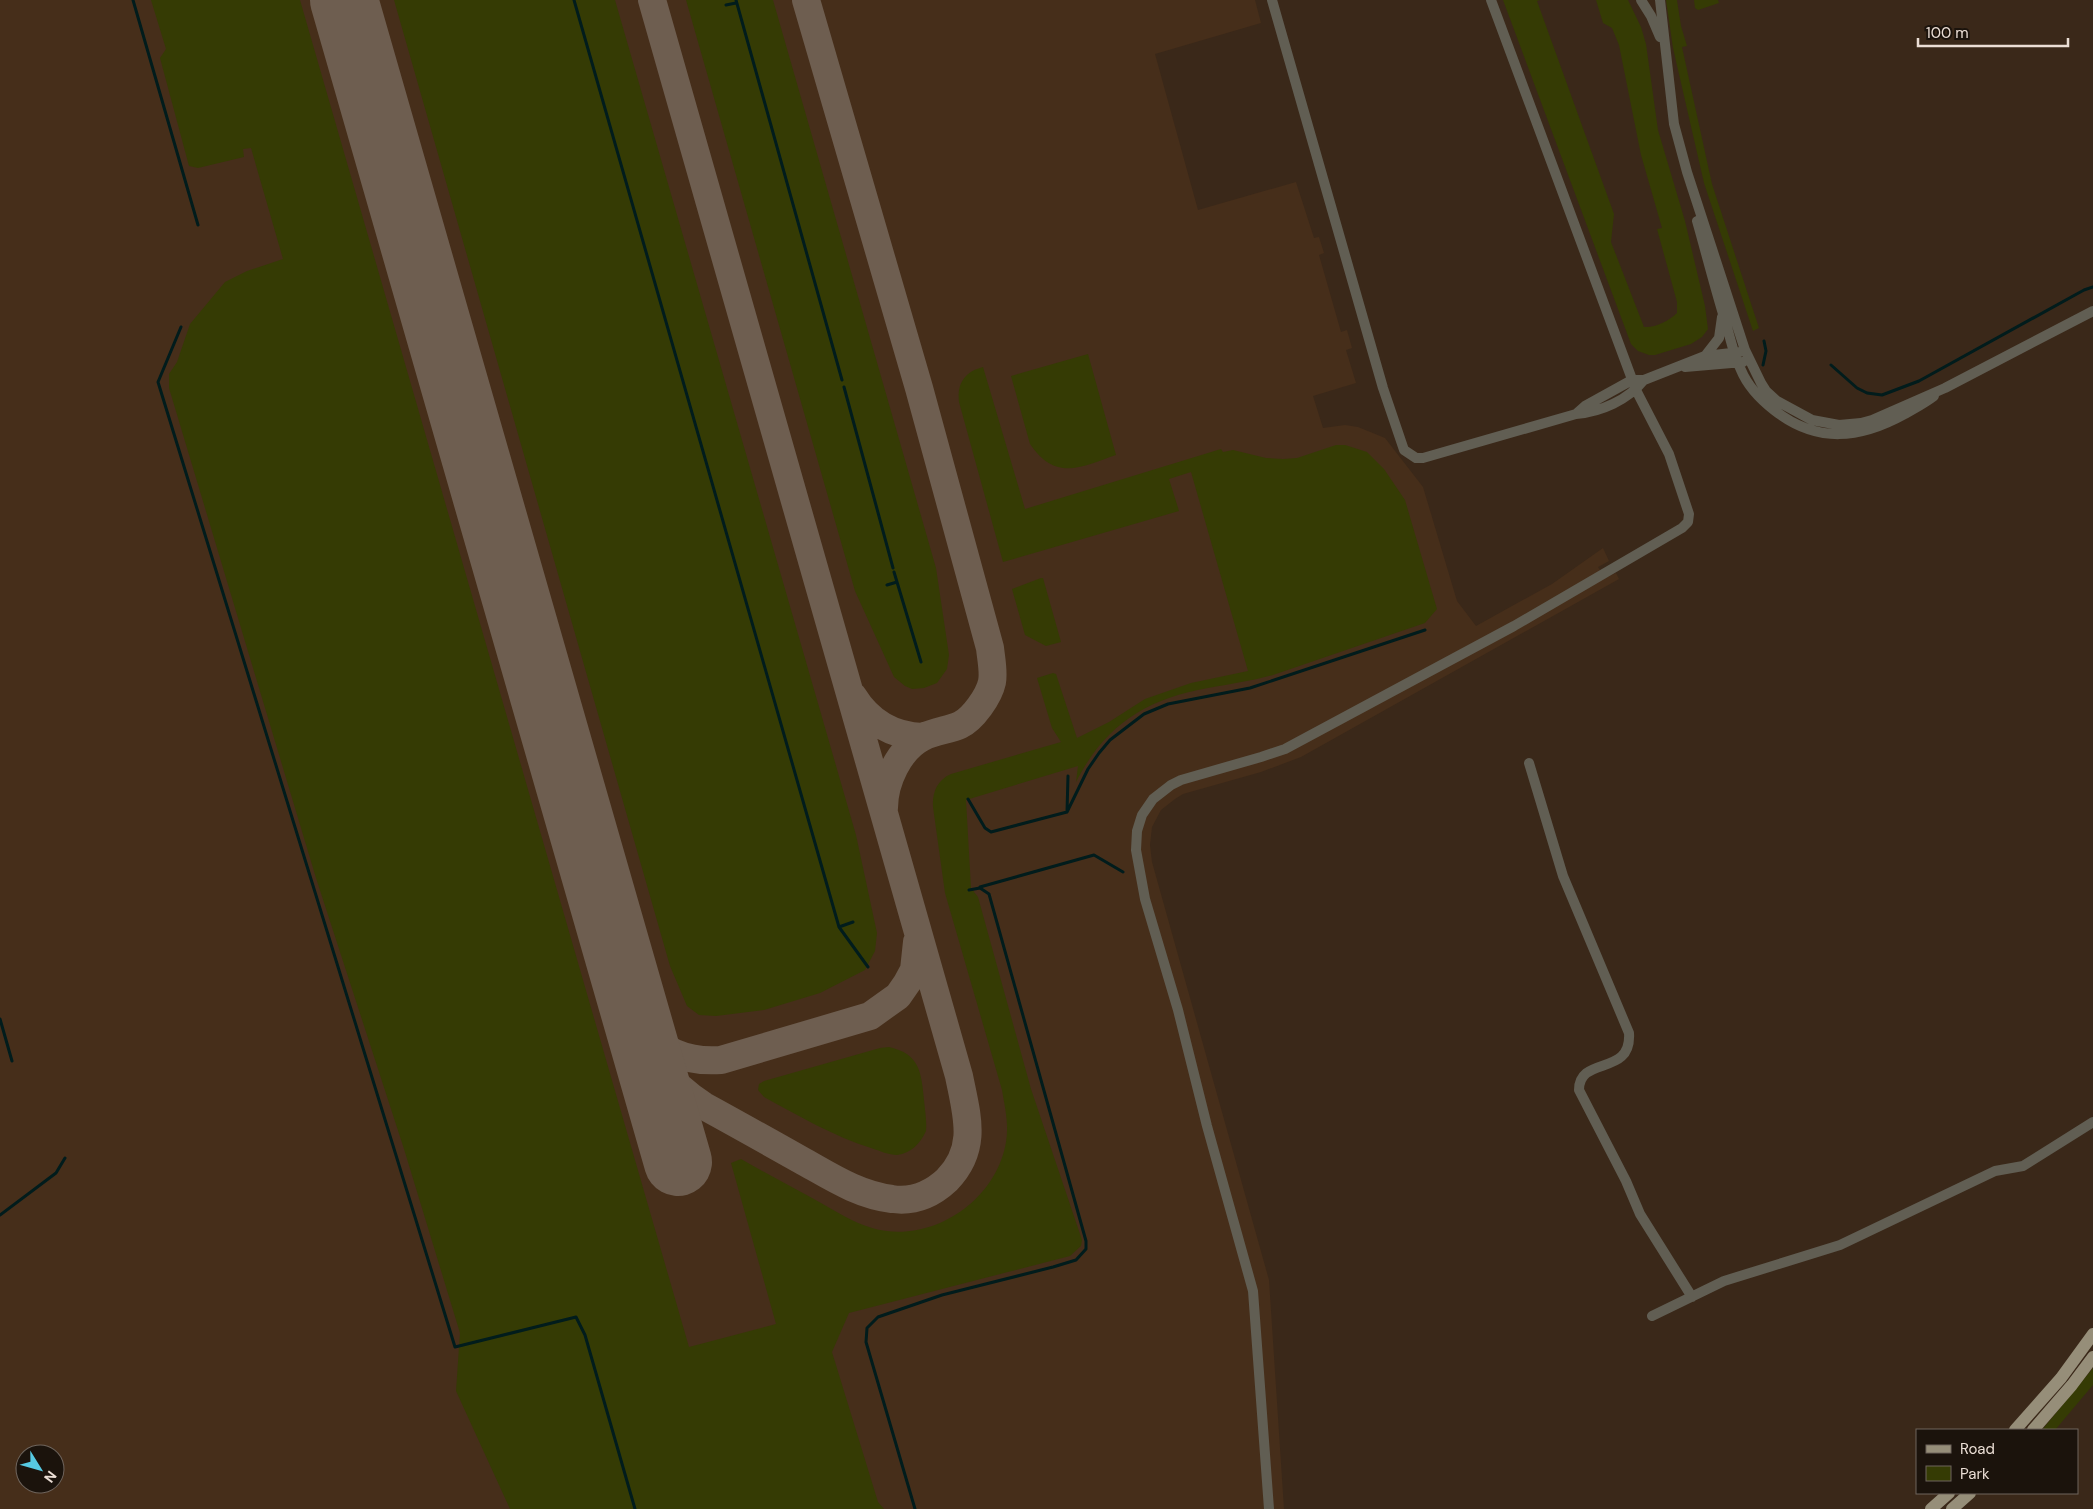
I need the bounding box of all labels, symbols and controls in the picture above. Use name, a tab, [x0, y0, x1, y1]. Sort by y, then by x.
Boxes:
scale bar	[1918, 15, 2068, 47]
text: 100 m	[1926, 23, 1969, 43]
legend	[1916, 1429, 2078, 1494]
text: Road	[1960, 1439, 1995, 1459]
north arrow	[15, 1444, 65, 1494]
text: Park	[1960, 1464, 1990, 1484]
text: N	[40, 1467, 61, 1486]

